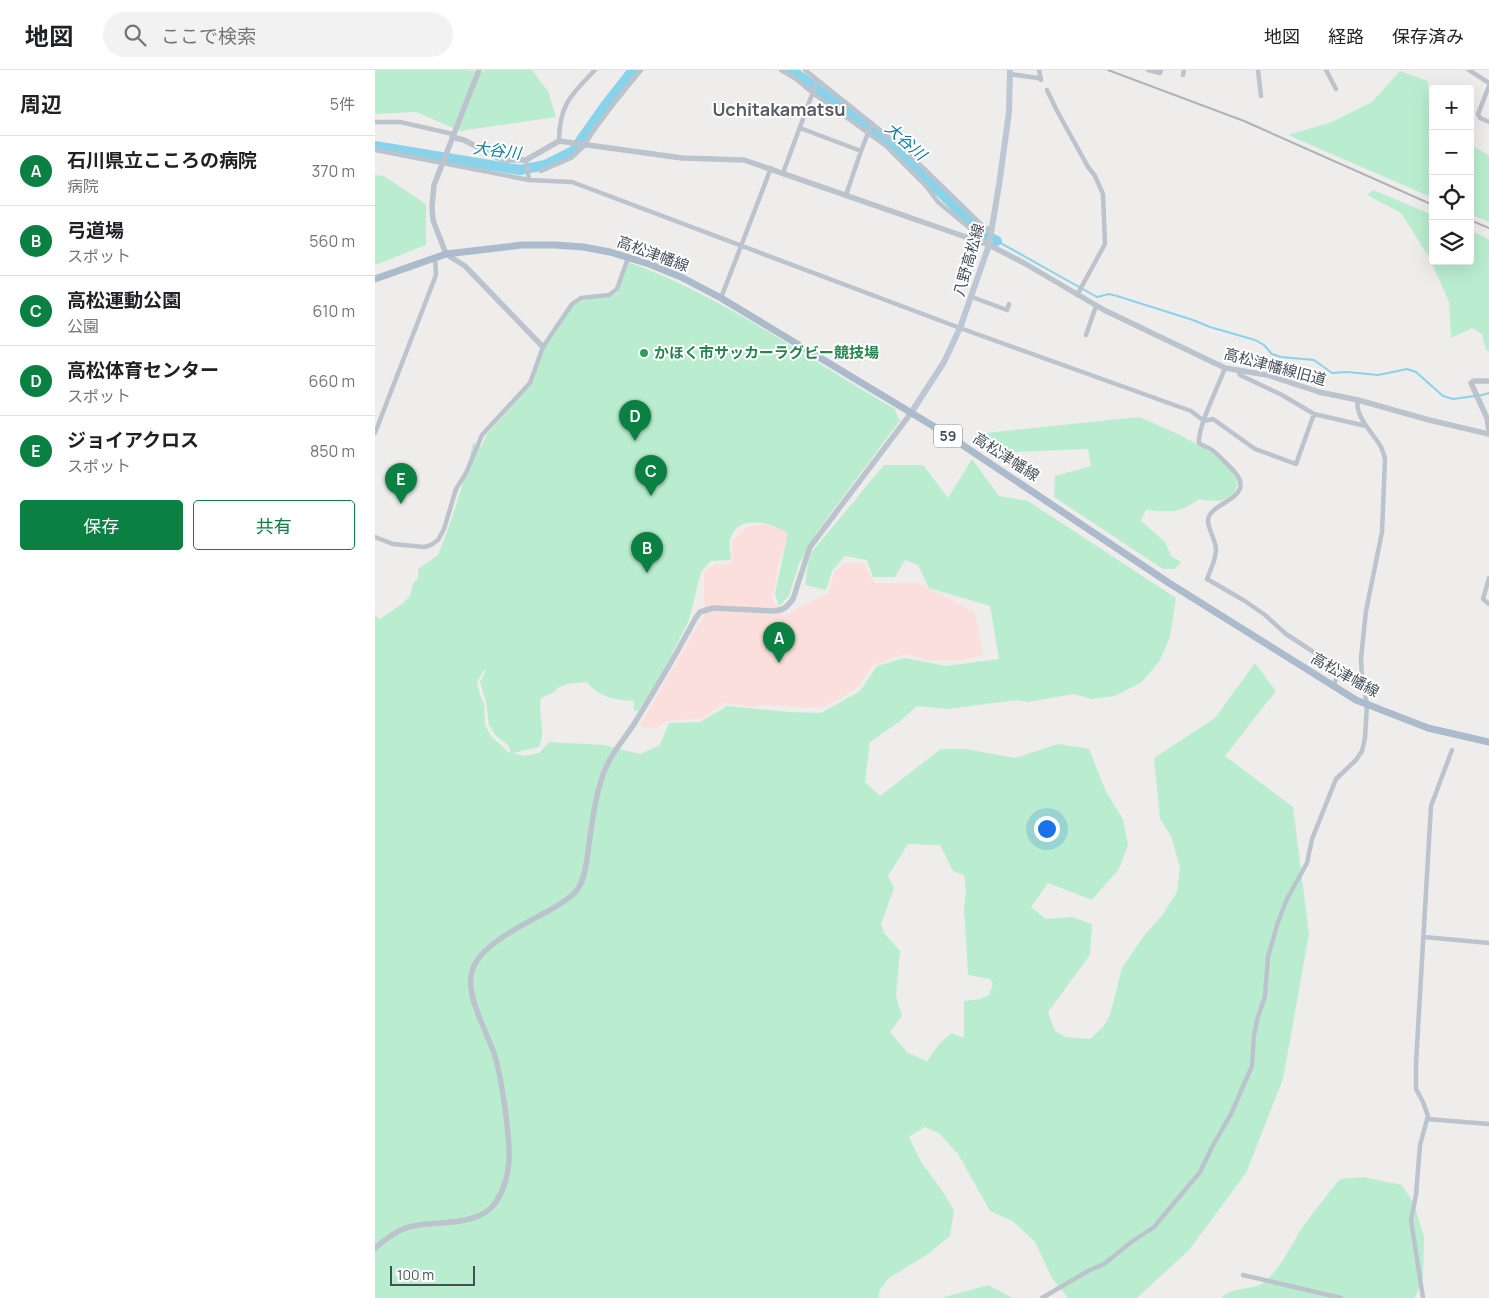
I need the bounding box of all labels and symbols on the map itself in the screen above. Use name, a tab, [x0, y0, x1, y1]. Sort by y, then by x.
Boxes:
district label: Uchitakamatsu	[712, 97, 846, 121]
water label: 大谷川	[881, 117, 933, 166]
water label: 大谷川	[472, 136, 524, 164]
street label: 八野高松線	[948, 221, 989, 299]
street label: 高松津幡線	[614, 231, 692, 276]
place label: かほく市サッカーラグビー競技場	[654, 342, 879, 363]
street label: 高松津幡線旧道	[1222, 343, 1329, 390]
marker: かほく市サッカーラグビー競技場	[638, 347, 650, 359]
pin: D	[619, 400, 651, 441]
road number: 59	[934, 424, 962, 448]
street label: 高松津幡線	[969, 427, 1043, 486]
pin: C	[635, 455, 667, 496]
pin: E	[385, 463, 417, 504]
pin: B	[631, 532, 663, 573]
pin: A	[763, 622, 795, 663]
street label: 高松津幡線	[1307, 647, 1383, 702]
your location	[1034, 816, 1060, 842]
scale bar	[390, 1263, 475, 1286]

